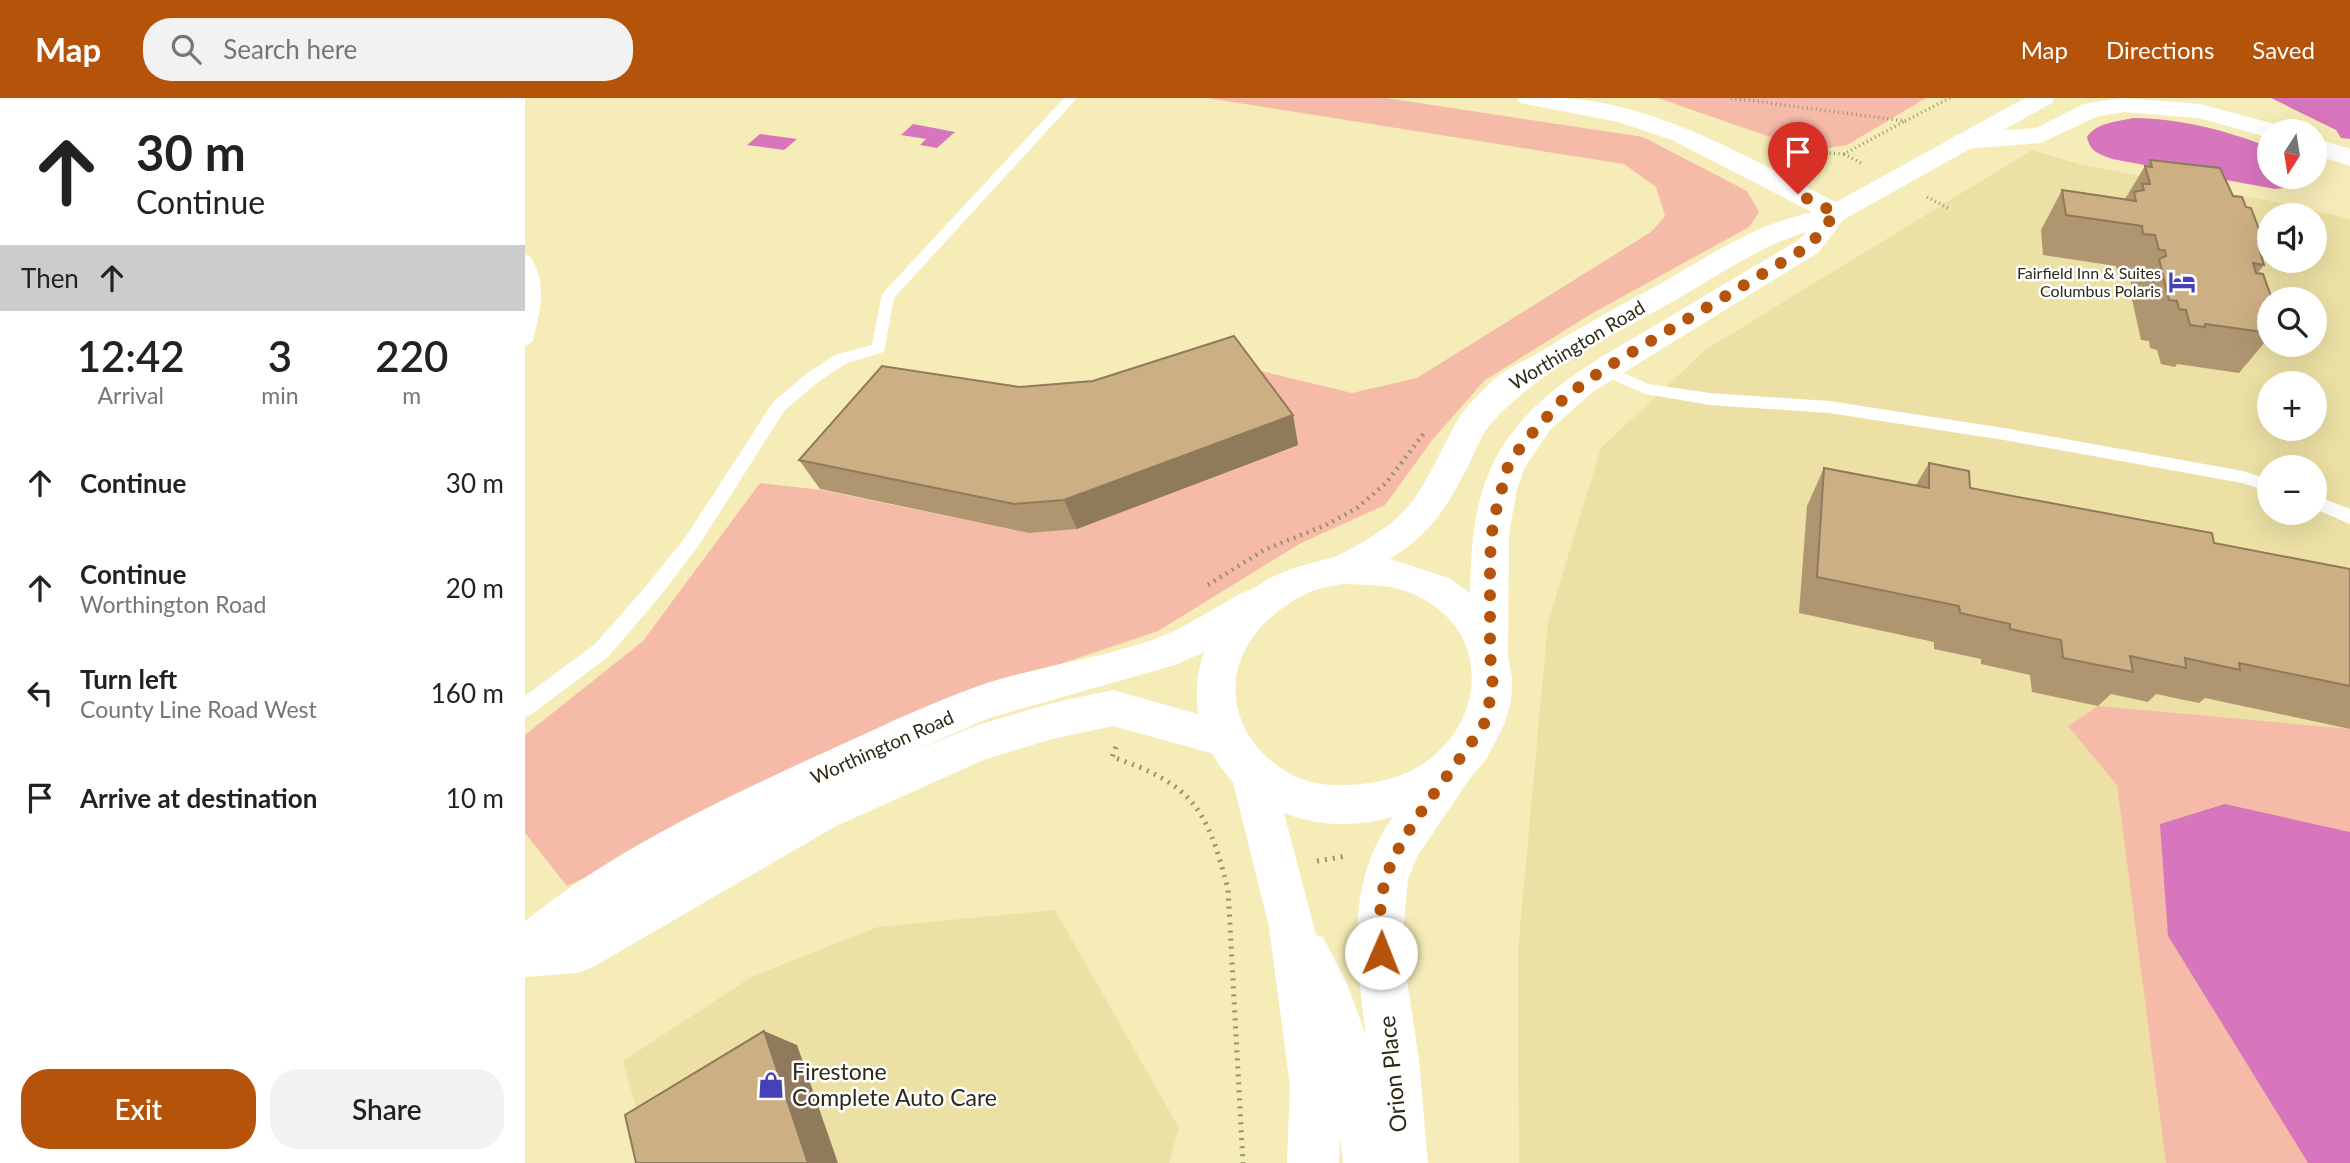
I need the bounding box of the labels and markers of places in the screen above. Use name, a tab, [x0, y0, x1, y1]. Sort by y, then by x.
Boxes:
pin	[1768, 122, 1828, 194]
place label: Fairfield Inn & Suites Columbus Polaris	[2017, 263, 2161, 300]
hotel icon: Fairfield Inn & Suites Columbus Polaris	[2167, 267, 2197, 297]
place label: Firestone Complete Auto Care	[792, 1057, 997, 1111]
shop icon: Firestone Complete Auto Care	[756, 1070, 786, 1100]

